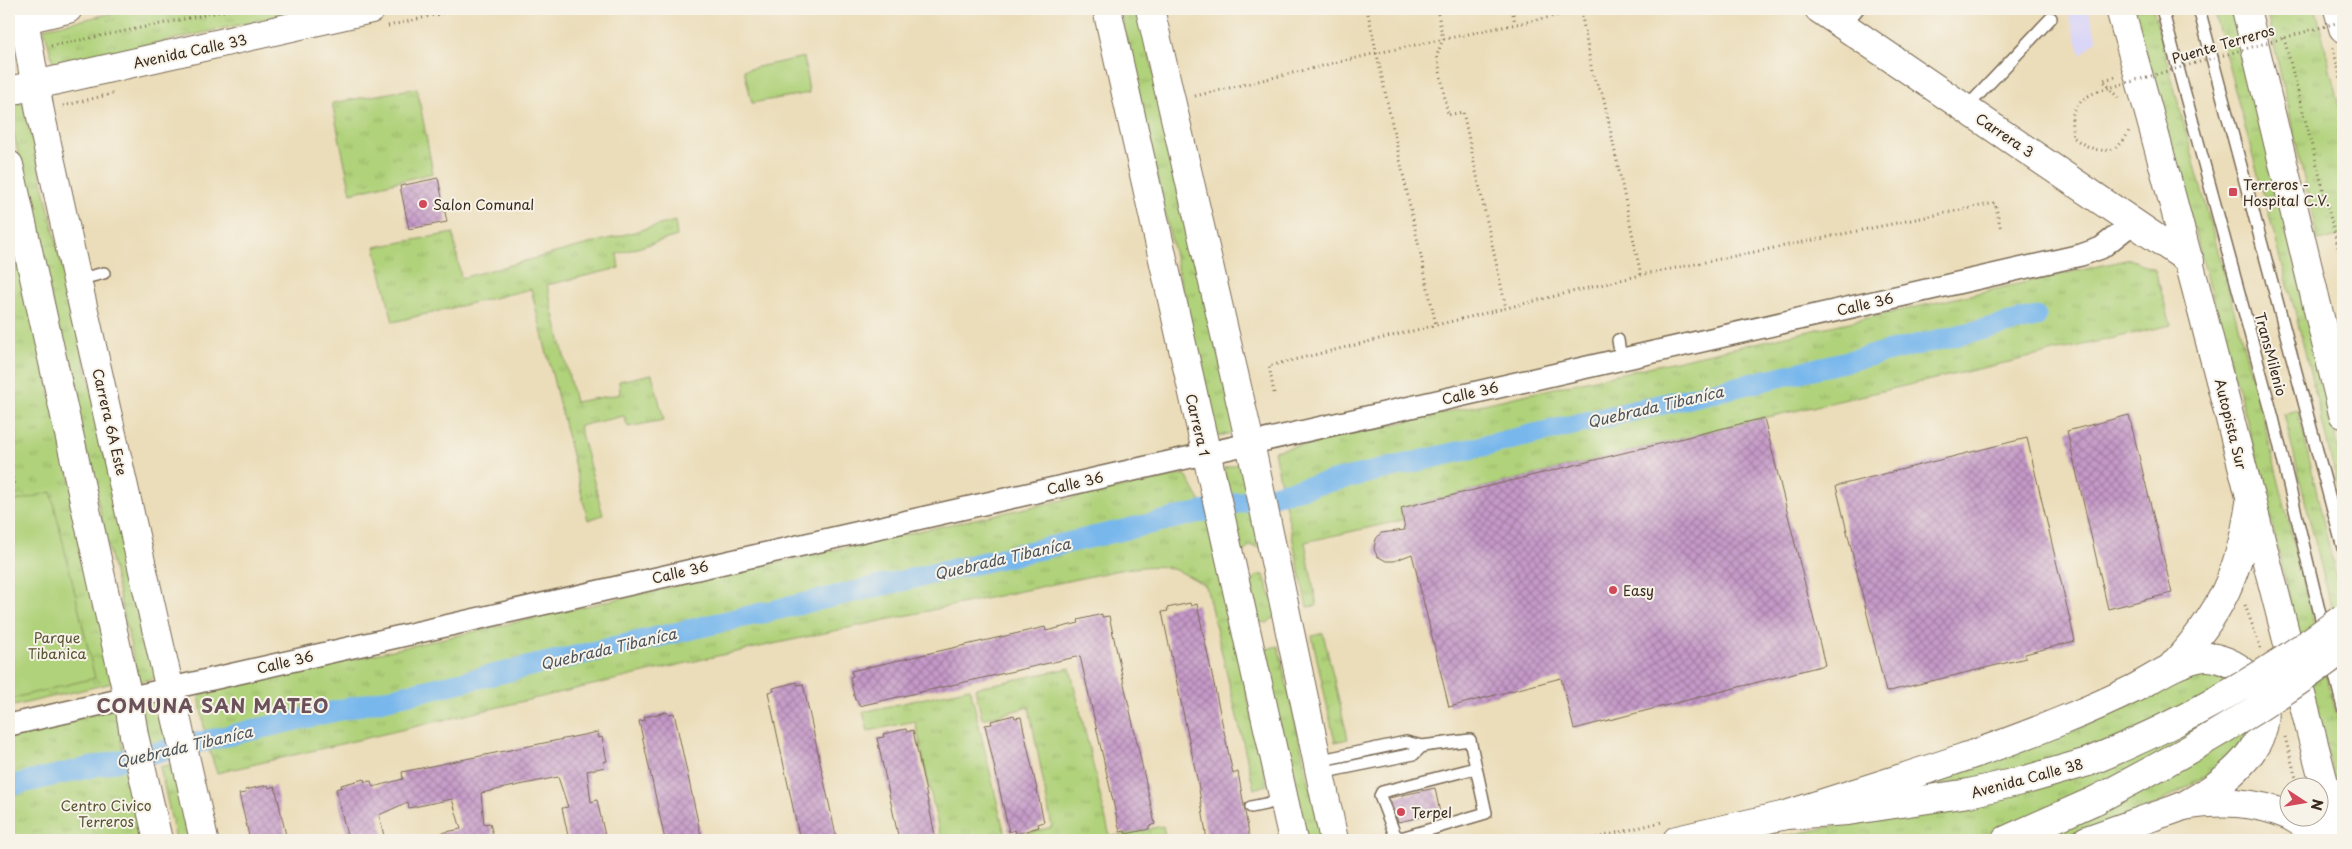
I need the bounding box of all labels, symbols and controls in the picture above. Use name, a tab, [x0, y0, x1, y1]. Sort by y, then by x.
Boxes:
street label: Puente Terreros	[2169, 19, 2277, 69]
street label: Avenida Calle 33	[131, 29, 249, 73]
street label: Carrera 3	[1972, 108, 2038, 162]
place label: Terreros - Hospital C.V.	[2243, 174, 2330, 211]
marker: Terreros - Hospital C.V.	[2227, 186, 2239, 198]
place label: Salon Comunal	[433, 194, 534, 215]
marker: Salon Comunal	[417, 198, 429, 210]
street label: Calle 36	[1835, 287, 1896, 321]
street label: TransMilenio	[2250, 310, 2292, 398]
street label: Carrera 6A Este	[87, 366, 133, 478]
street label: Calle 36	[1440, 376, 1501, 410]
street label: Autopista Sur	[2210, 376, 2253, 472]
water label: Quebrada Tibaníca	[1585, 379, 1726, 433]
street label: Carrera 1	[1181, 392, 1215, 458]
street label: Calle 36	[1045, 466, 1106, 500]
water label: Quebrada Tibaníca	[932, 531, 1073, 585]
street label: Calle 36	[650, 555, 711, 589]
place label: Easy	[1623, 580, 1654, 601]
marker: Easy	[1607, 584, 1619, 596]
water label: Quebrada Tibaníca	[538, 621, 679, 675]
park label: Parque Tibanica	[28, 627, 86, 664]
street label: Calle 36	[255, 645, 316, 679]
district label: COMUNA SAN MATEO	[97, 691, 329, 719]
water label: Quebrada Tibaníca	[114, 719, 255, 773]
street label: Avenida Calle 38	[1969, 753, 2085, 803]
north arrow	[2280, 776, 2330, 826]
park label: Centro Civico Terreros	[60, 795, 152, 832]
text: N	[2306, 797, 2329, 812]
place label: Terpel	[1411, 802, 1452, 823]
marker: Terpel	[1395, 806, 1407, 818]

